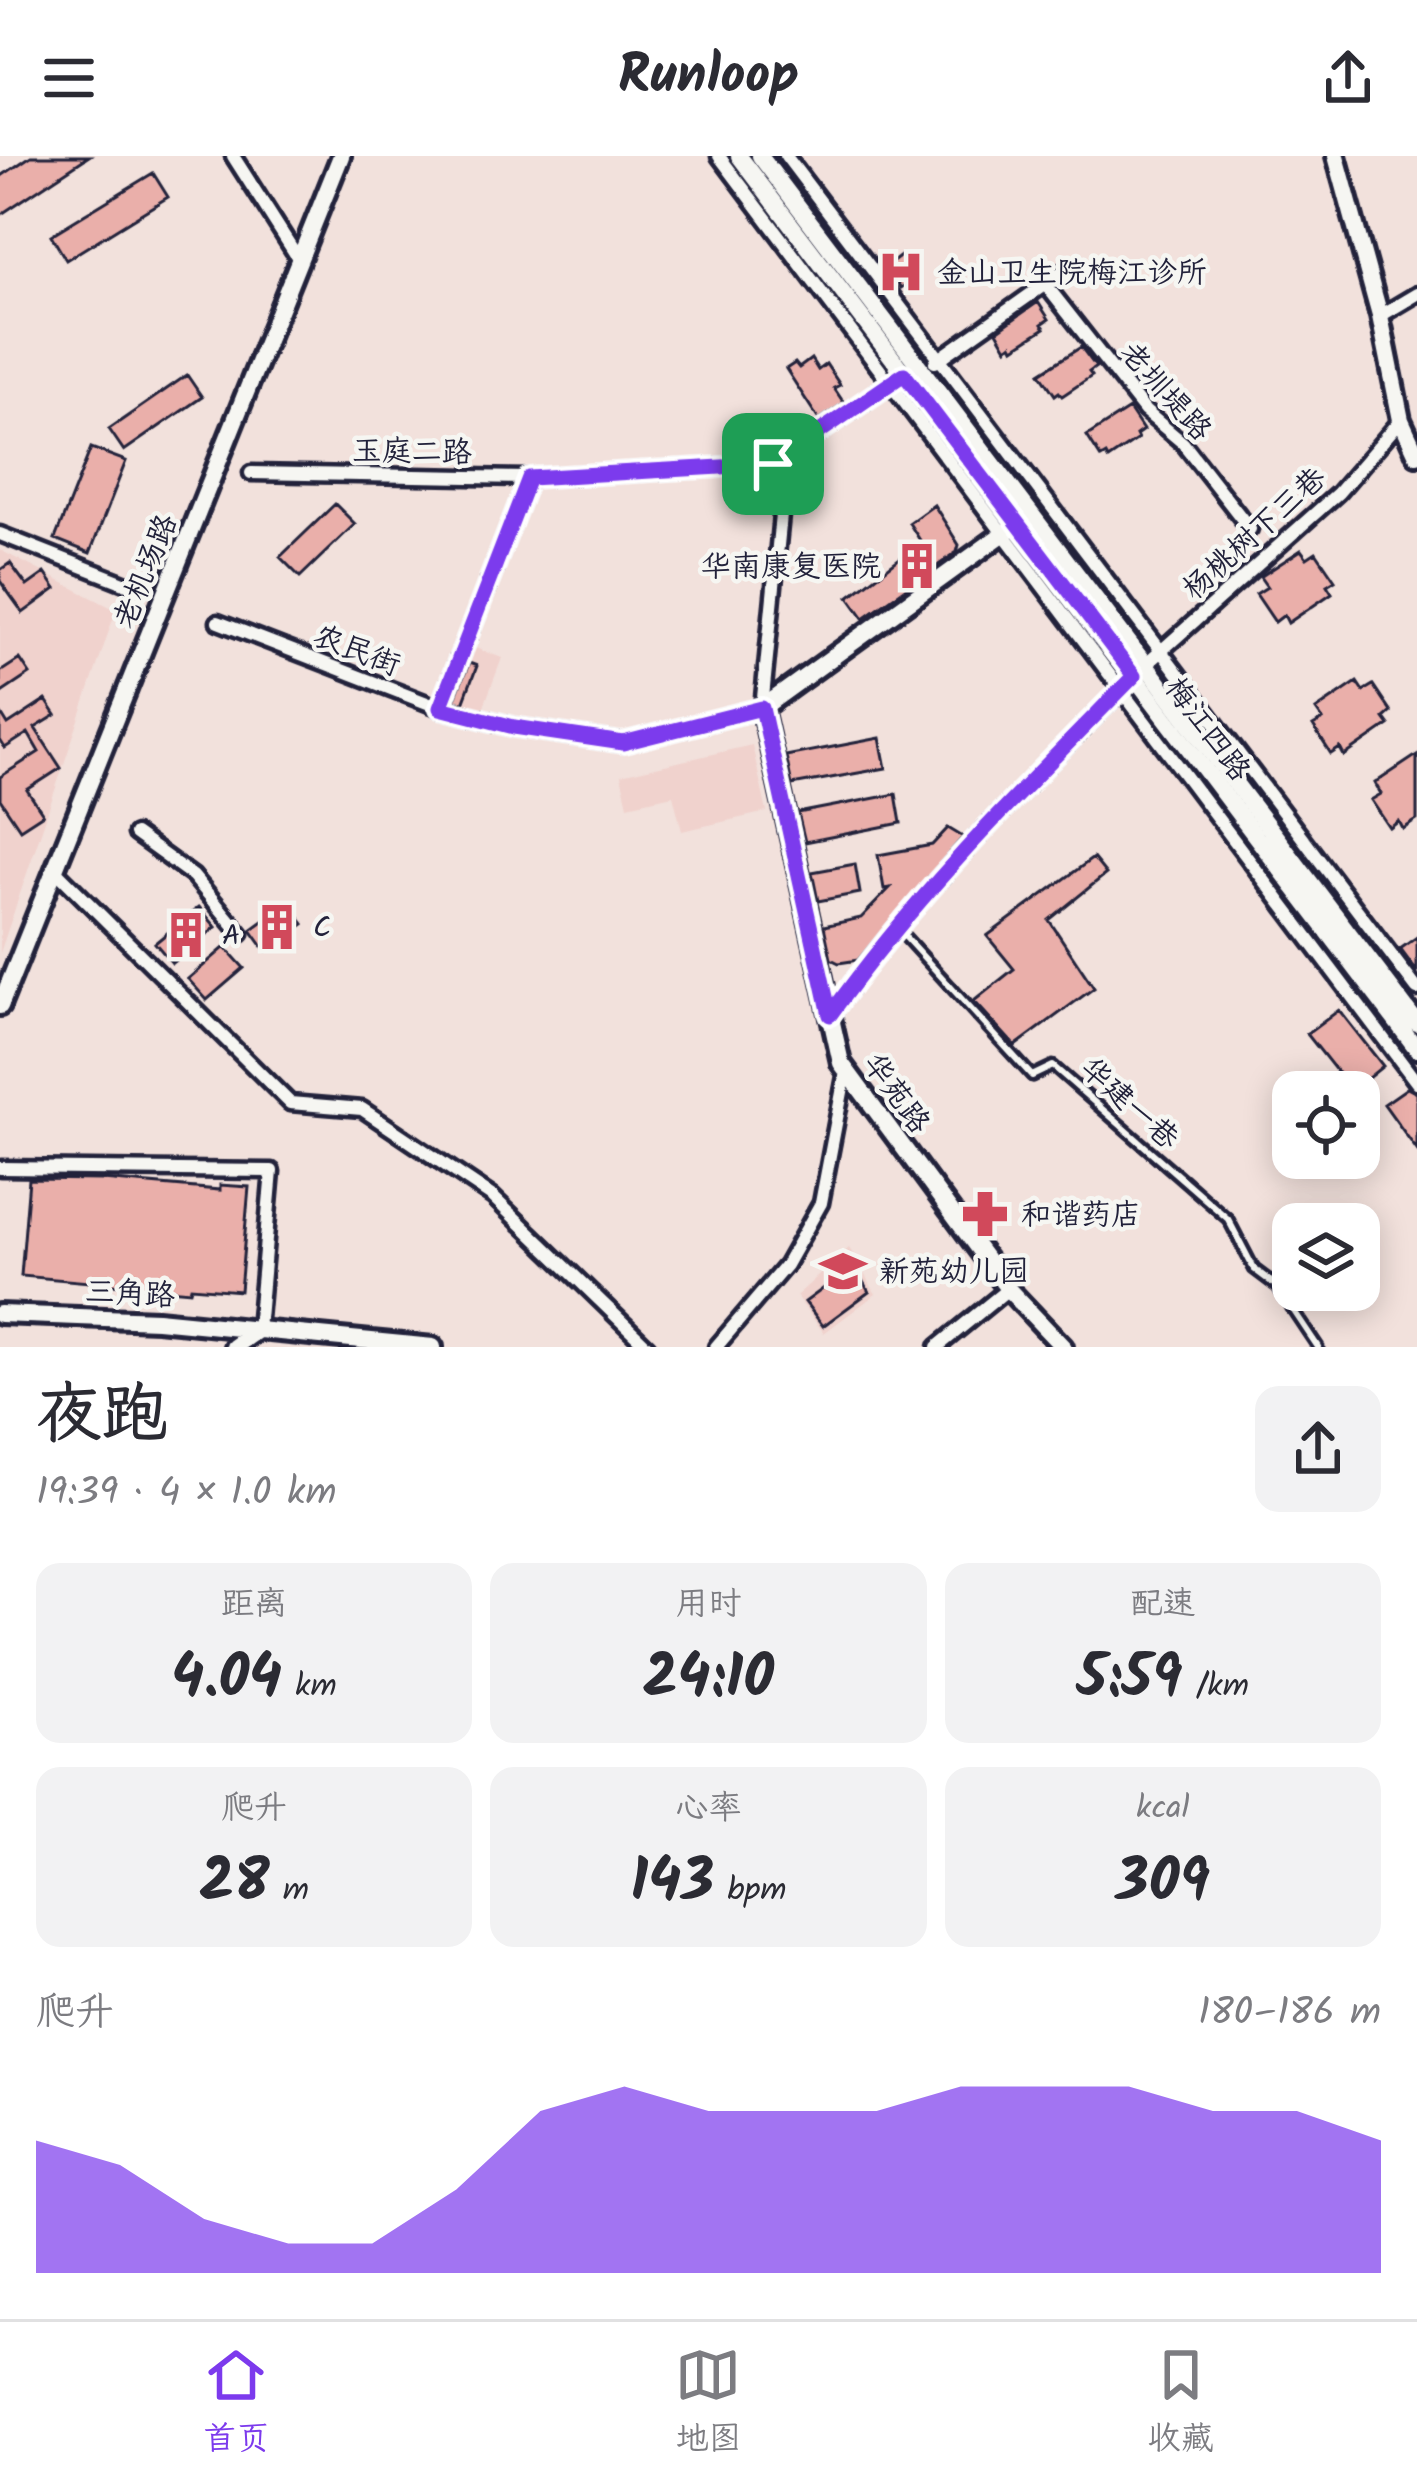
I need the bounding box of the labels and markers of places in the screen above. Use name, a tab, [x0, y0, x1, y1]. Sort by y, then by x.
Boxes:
hospital icon: 金山卫生院梅江诊所	[876, 247, 926, 297]
place label: 金山卫生院梅江诊所	[937, 250, 1207, 298]
pin	[722, 413, 824, 515]
building icon: 华南康复医院	[892, 541, 942, 591]
place label: 华南康复医院	[701, 544, 881, 592]
building icon: C	[252, 902, 302, 952]
place label: C	[313, 905, 331, 953]
building icon: A	[161, 910, 211, 960]
place label: A	[222, 913, 240, 961]
pharmacy icon: 和谐药店	[960, 1189, 1010, 1239]
place label: 和谐药店	[1021, 1192, 1141, 1240]
school or university icon: 新苑幼儿园	[818, 1246, 868, 1296]
place label: 新苑幼儿园	[879, 1249, 1029, 1297]

